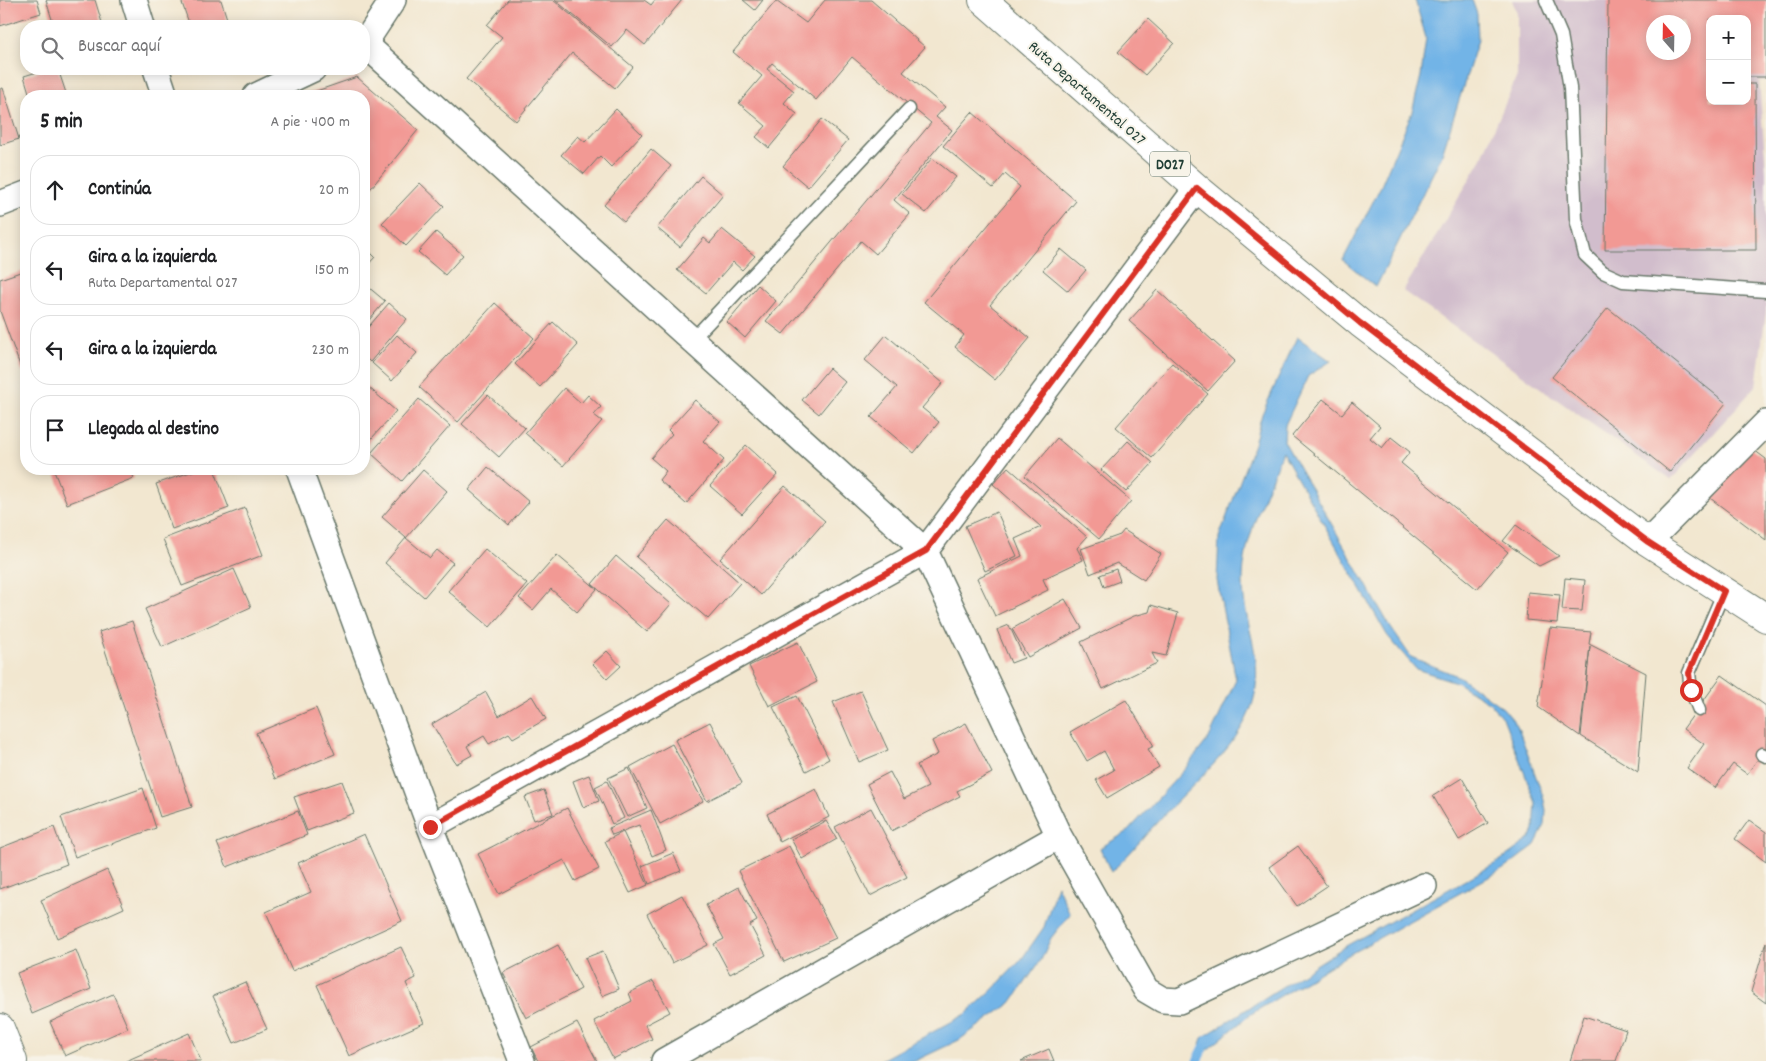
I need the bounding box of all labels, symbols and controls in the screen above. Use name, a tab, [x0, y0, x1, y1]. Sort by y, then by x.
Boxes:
north arrow	[1646, 15, 1691, 60]
map controls	[1706, 15, 1751, 105]
button: +	[1706, 15, 1751, 60]
search box	[20, 20, 370, 75]
icon: search	[38, 34, 66, 62]
text: Buscar aquí	[78, 34, 160, 61]
street label: Ruta Departamental 027	[1022, 36, 1150, 152]
button: −	[1706, 60, 1751, 105]
text: 5 min	[40, 108, 83, 138]
text: A pie · 400 m	[271, 111, 350, 134]
road number: D027	[1150, 152, 1190, 176]
icon: ahead	[41, 176, 69, 204]
text: Continúa	[88, 177, 151, 204]
text: 20 m	[319, 179, 349, 202]
text: Gira a la izquierda	[88, 245, 216, 272]
icon: left	[41, 256, 69, 284]
text: 150 m	[315, 259, 349, 282]
text: Ruta Departamental 027	[88, 272, 237, 295]
icon: left	[41, 336, 69, 364]
text: Gira a la izquierda	[88, 337, 216, 364]
text: 230 m	[312, 339, 349, 362]
icon: arrive	[41, 416, 69, 444]
text: Llegada al destino	[88, 417, 219, 444]
route start	[1680, 679, 1703, 702]
route end	[419, 816, 442, 839]

